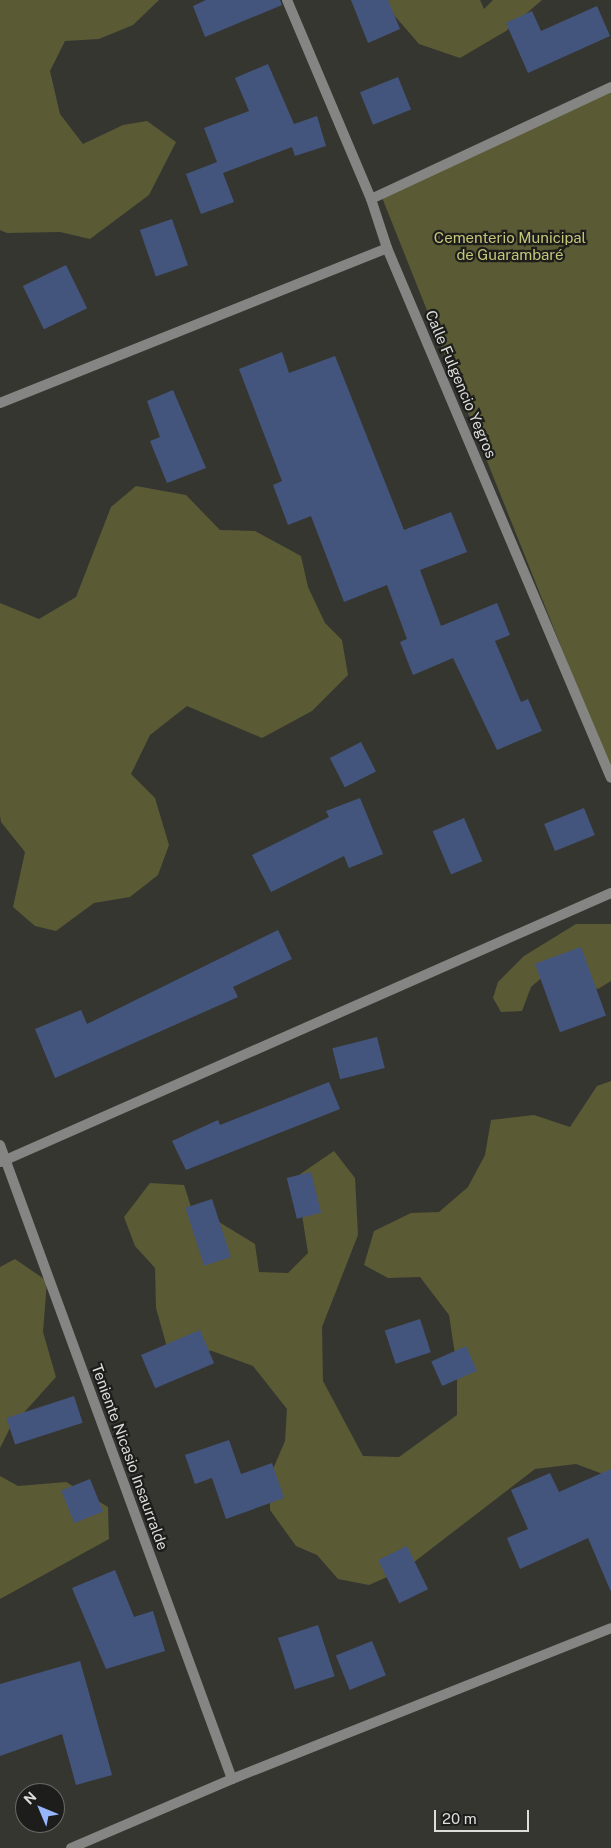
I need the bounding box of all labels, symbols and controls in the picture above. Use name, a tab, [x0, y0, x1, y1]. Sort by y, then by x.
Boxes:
park label: Cementerio Municipal de Guarambaré	[434, 228, 586, 263]
street label: Calle Fulgencio Yegros	[422, 307, 500, 461]
street label: Teniente Nicasio Insaurralde	[88, 1361, 172, 1553]
north arrow	[15, 1783, 65, 1833]
text: N	[21, 1789, 40, 1808]
scale bar	[436, 1800, 531, 1832]
text: 20 m	[442, 1810, 477, 1827]

